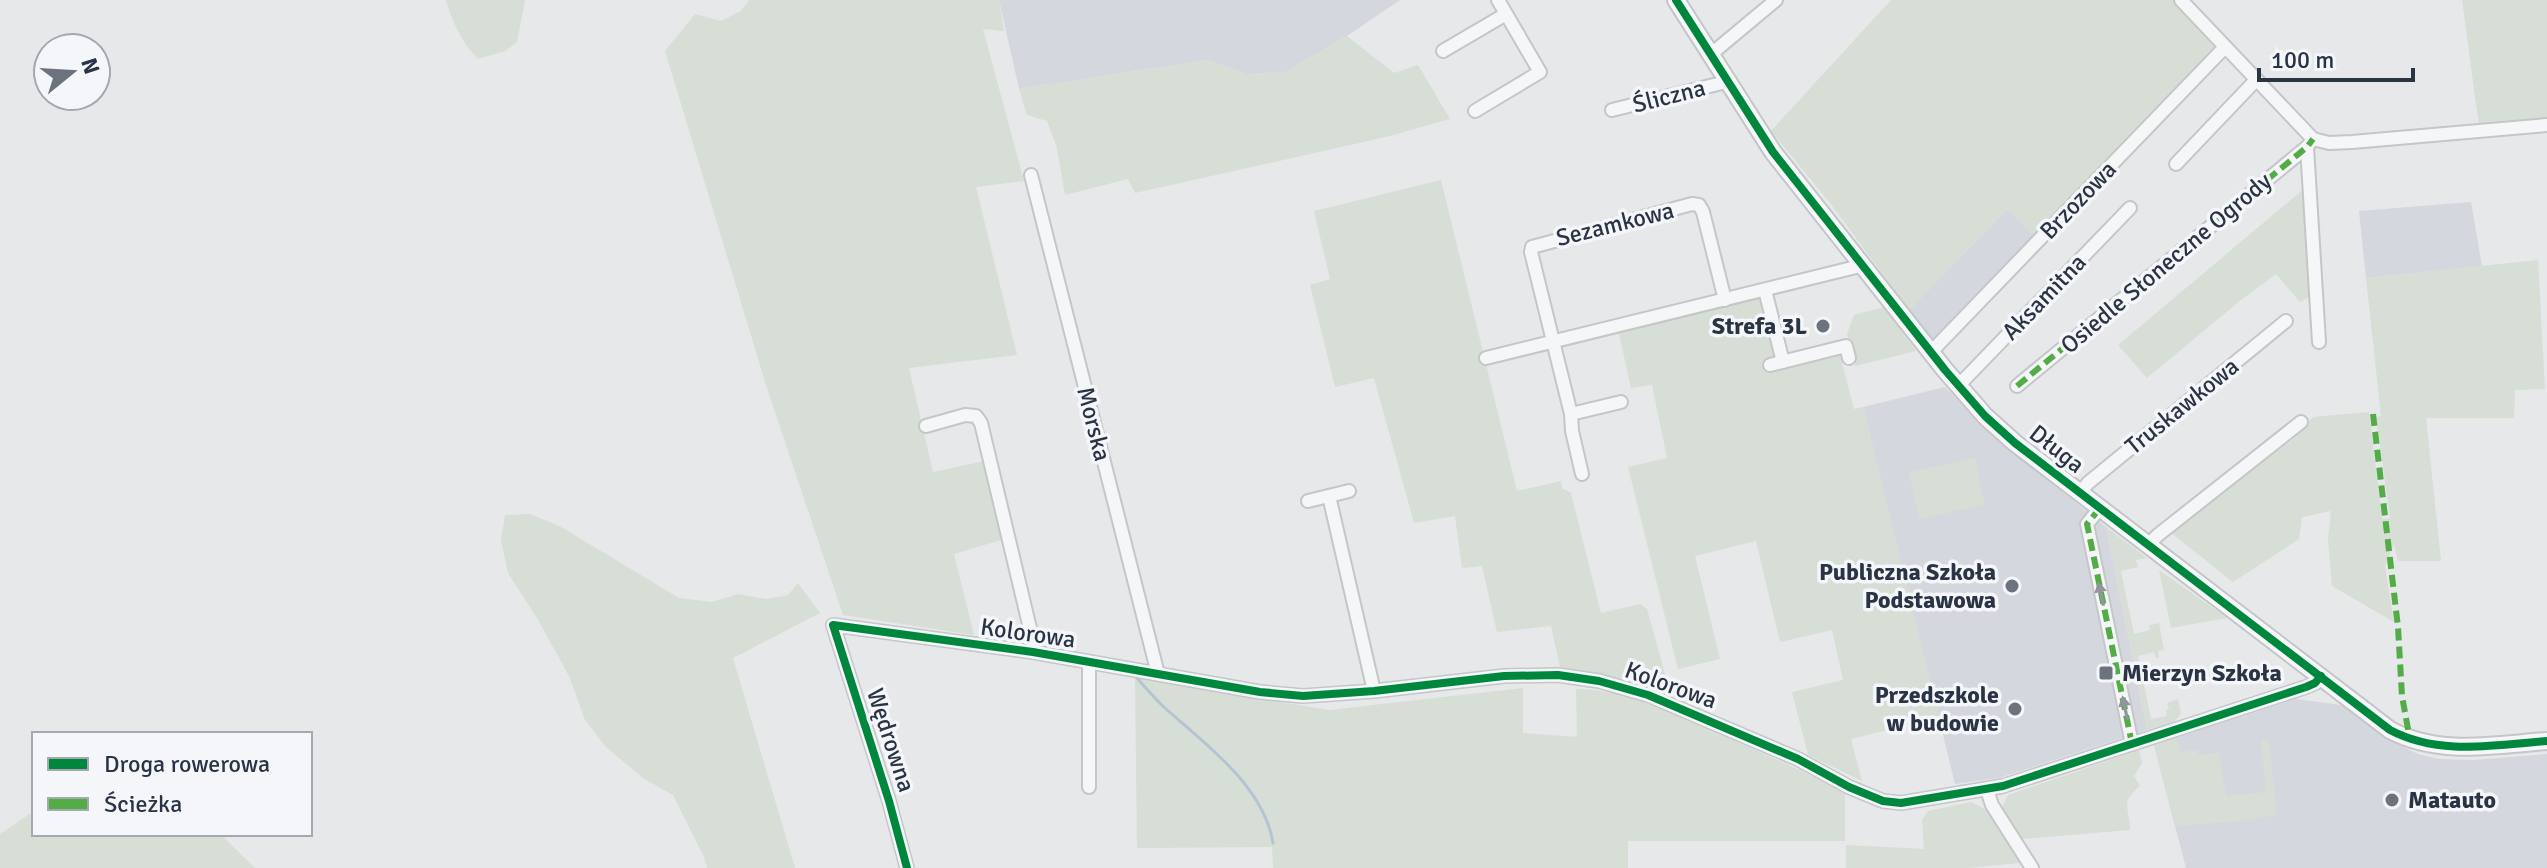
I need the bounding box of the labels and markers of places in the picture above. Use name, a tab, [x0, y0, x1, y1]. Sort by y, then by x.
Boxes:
place label: Strefa 3L	[1712, 311, 1807, 341]
marker: Strefa 3L	[1814, 317, 1832, 335]
place label: Publiczna Szkoła Podstawowa	[1819, 557, 1996, 615]
marker: Publiczna Szkoła Podstawowa	[2003, 577, 2021, 595]
place label: Mierzyn Szkoła	[2122, 658, 2282, 688]
marker: Mierzyn Szkoła	[2097, 664, 2115, 682]
place label: Przedszkole w budowie	[1875, 680, 1999, 738]
marker: Przedszkole w budowie	[2006, 700, 2024, 718]
place label: Matauto	[2408, 785, 2496, 815]
marker: Matauto	[2383, 791, 2401, 809]

